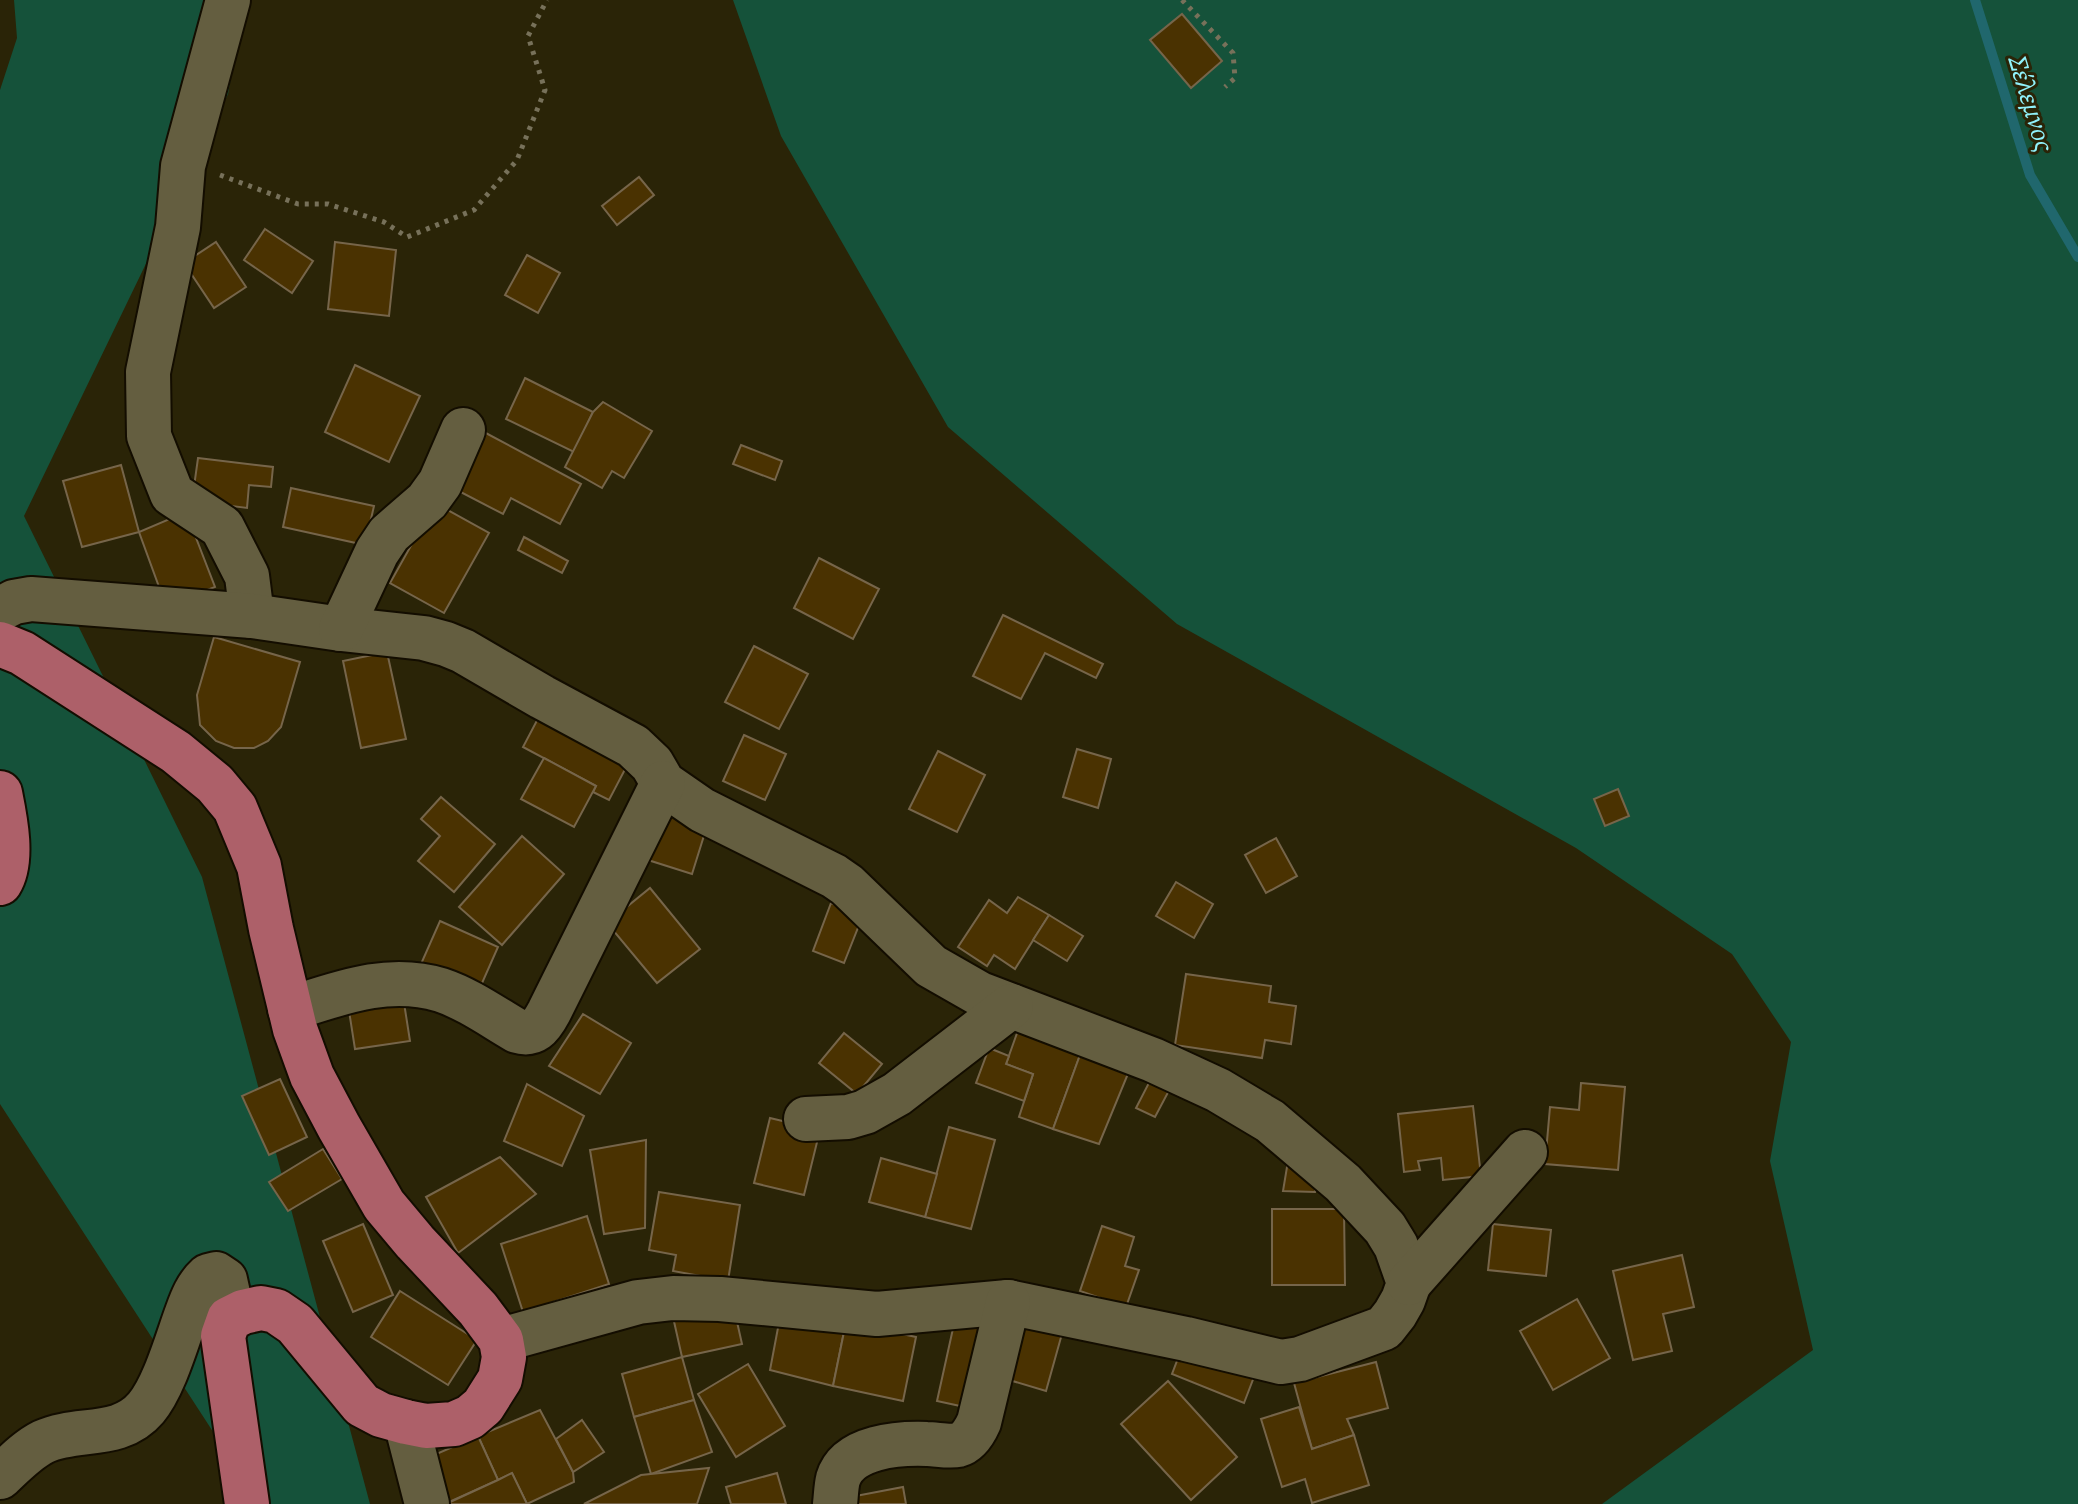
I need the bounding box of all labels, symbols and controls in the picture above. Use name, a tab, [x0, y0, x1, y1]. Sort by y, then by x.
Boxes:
water label: Σέλεμνος	[1999, 51, 2063, 156]

